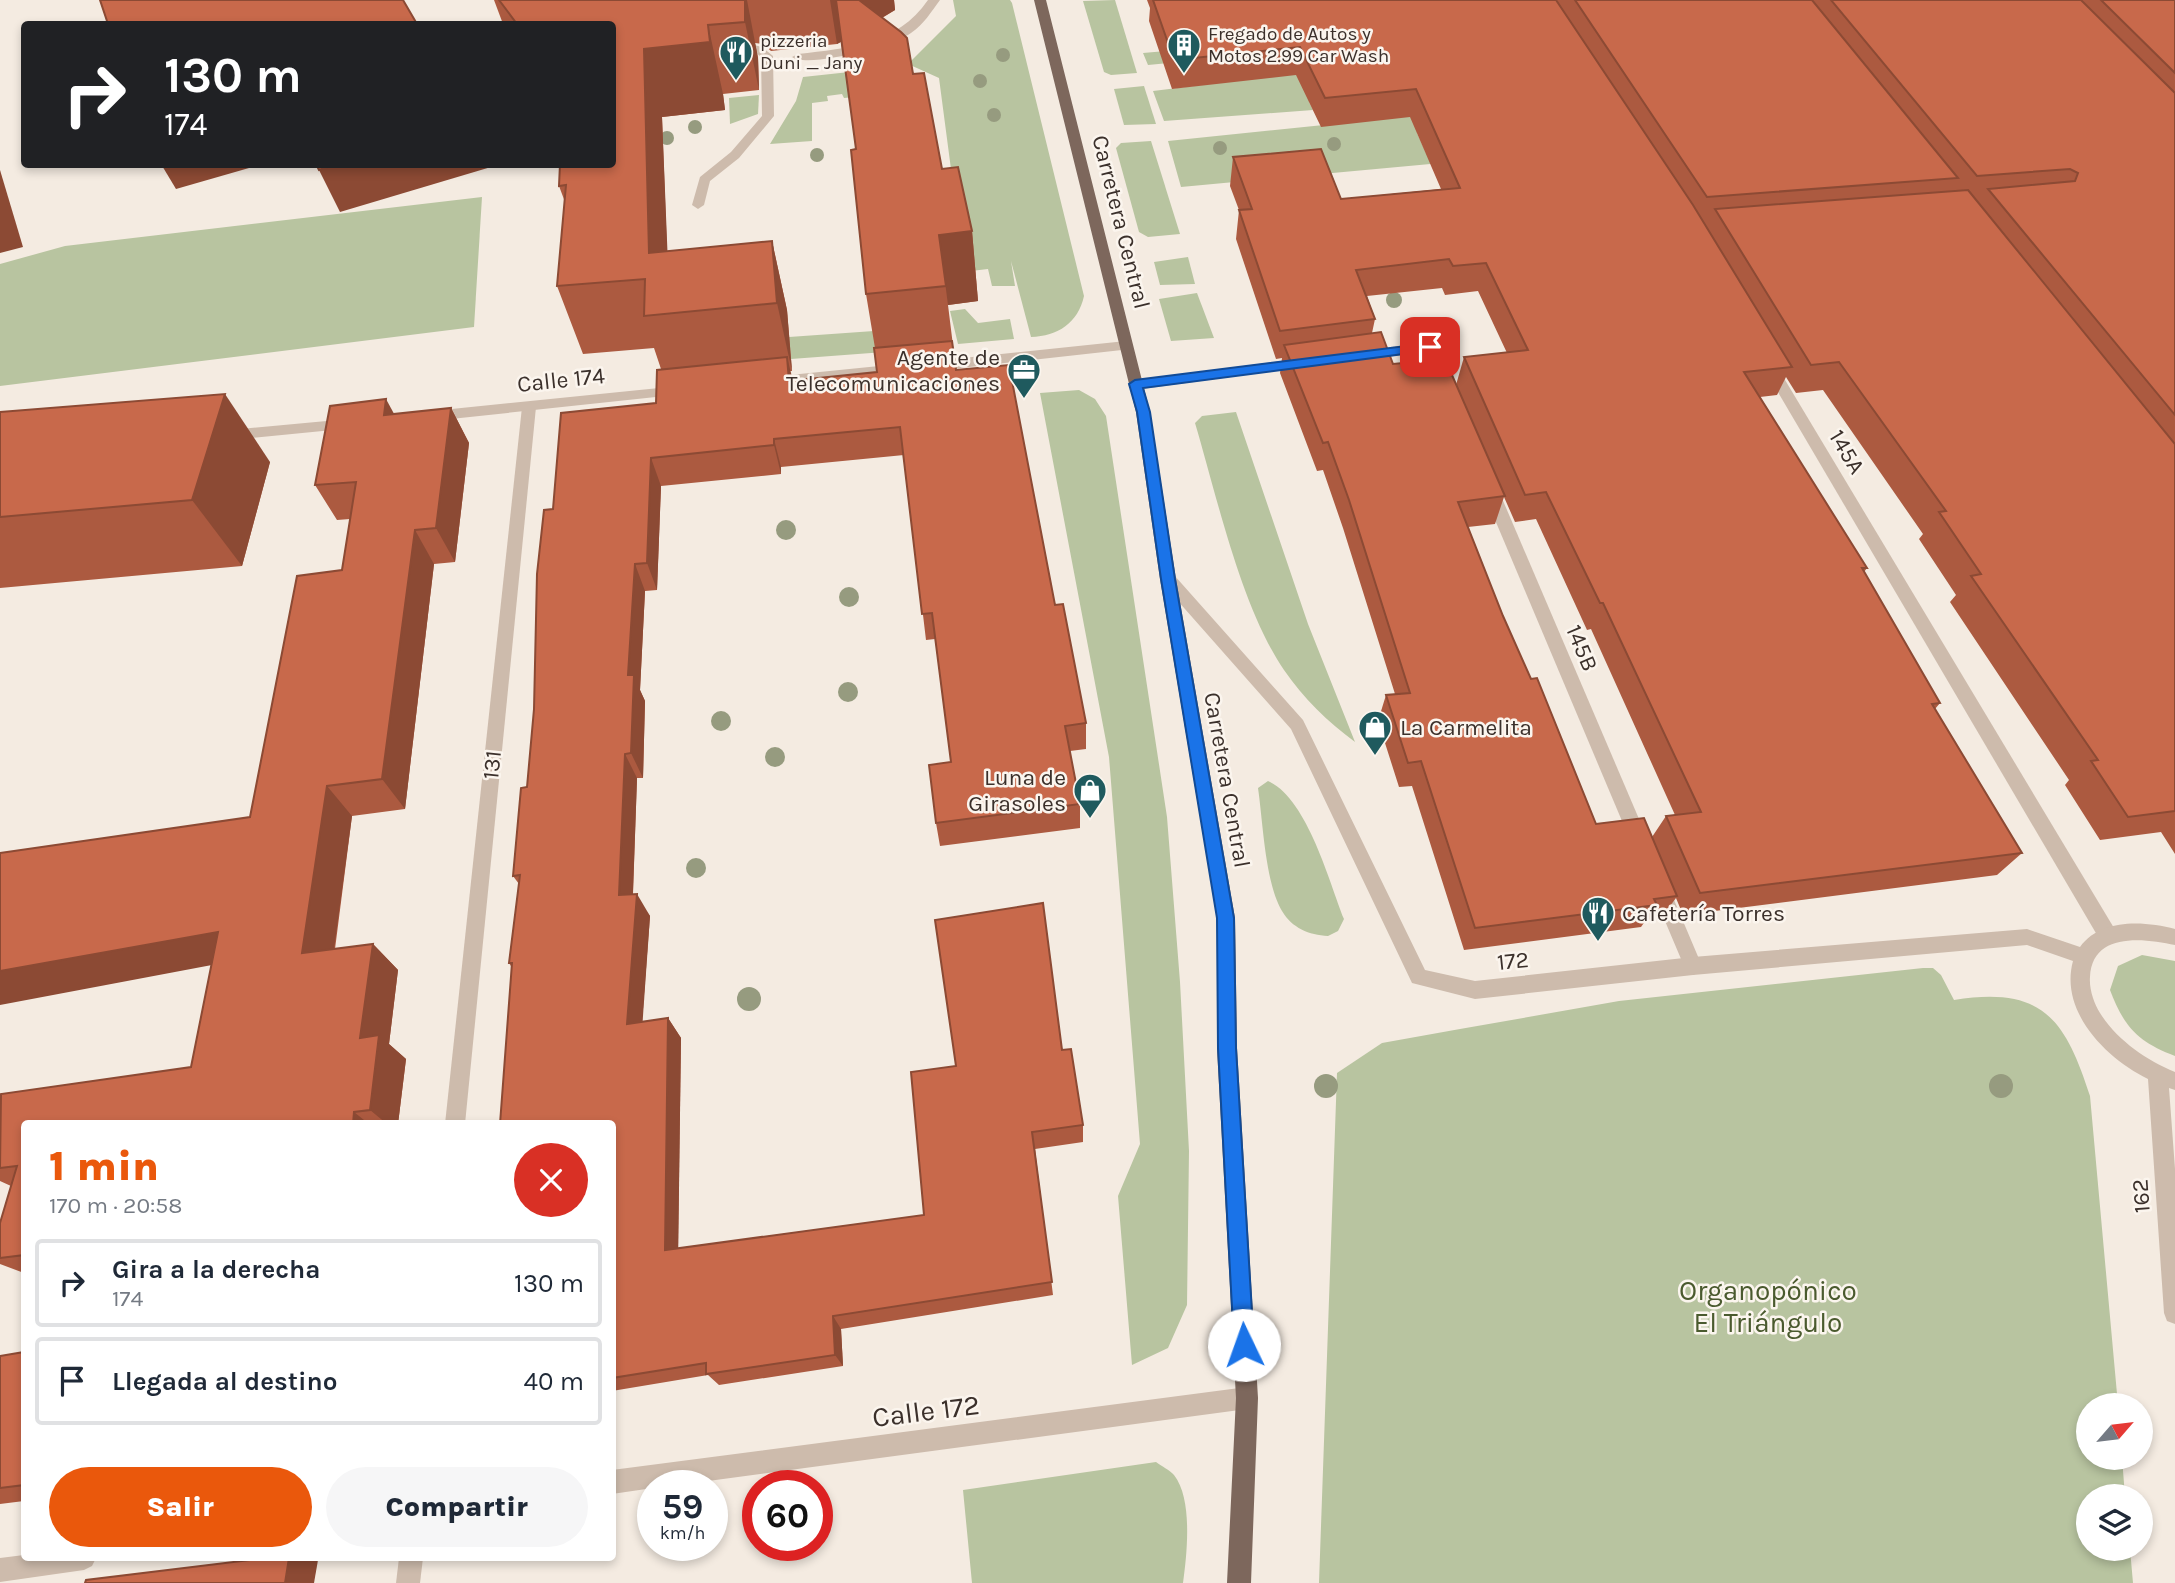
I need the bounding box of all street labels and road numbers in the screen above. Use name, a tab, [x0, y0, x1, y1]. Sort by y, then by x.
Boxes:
street label: Carretera Central	[1086, 132, 1156, 312]
street label: Calle 174	[516, 362, 606, 398]
street label: 145A	[1823, 425, 1871, 479]
street label: 145B	[1560, 621, 1604, 675]
street label: Carretera Central	[1198, 690, 1256, 870]
street label: 131	[477, 749, 507, 781]
street label: 172	[1496, 946, 1530, 976]
street label: 162	[2126, 1178, 2156, 1214]
street label: Calle 172	[870, 1388, 982, 1434]

